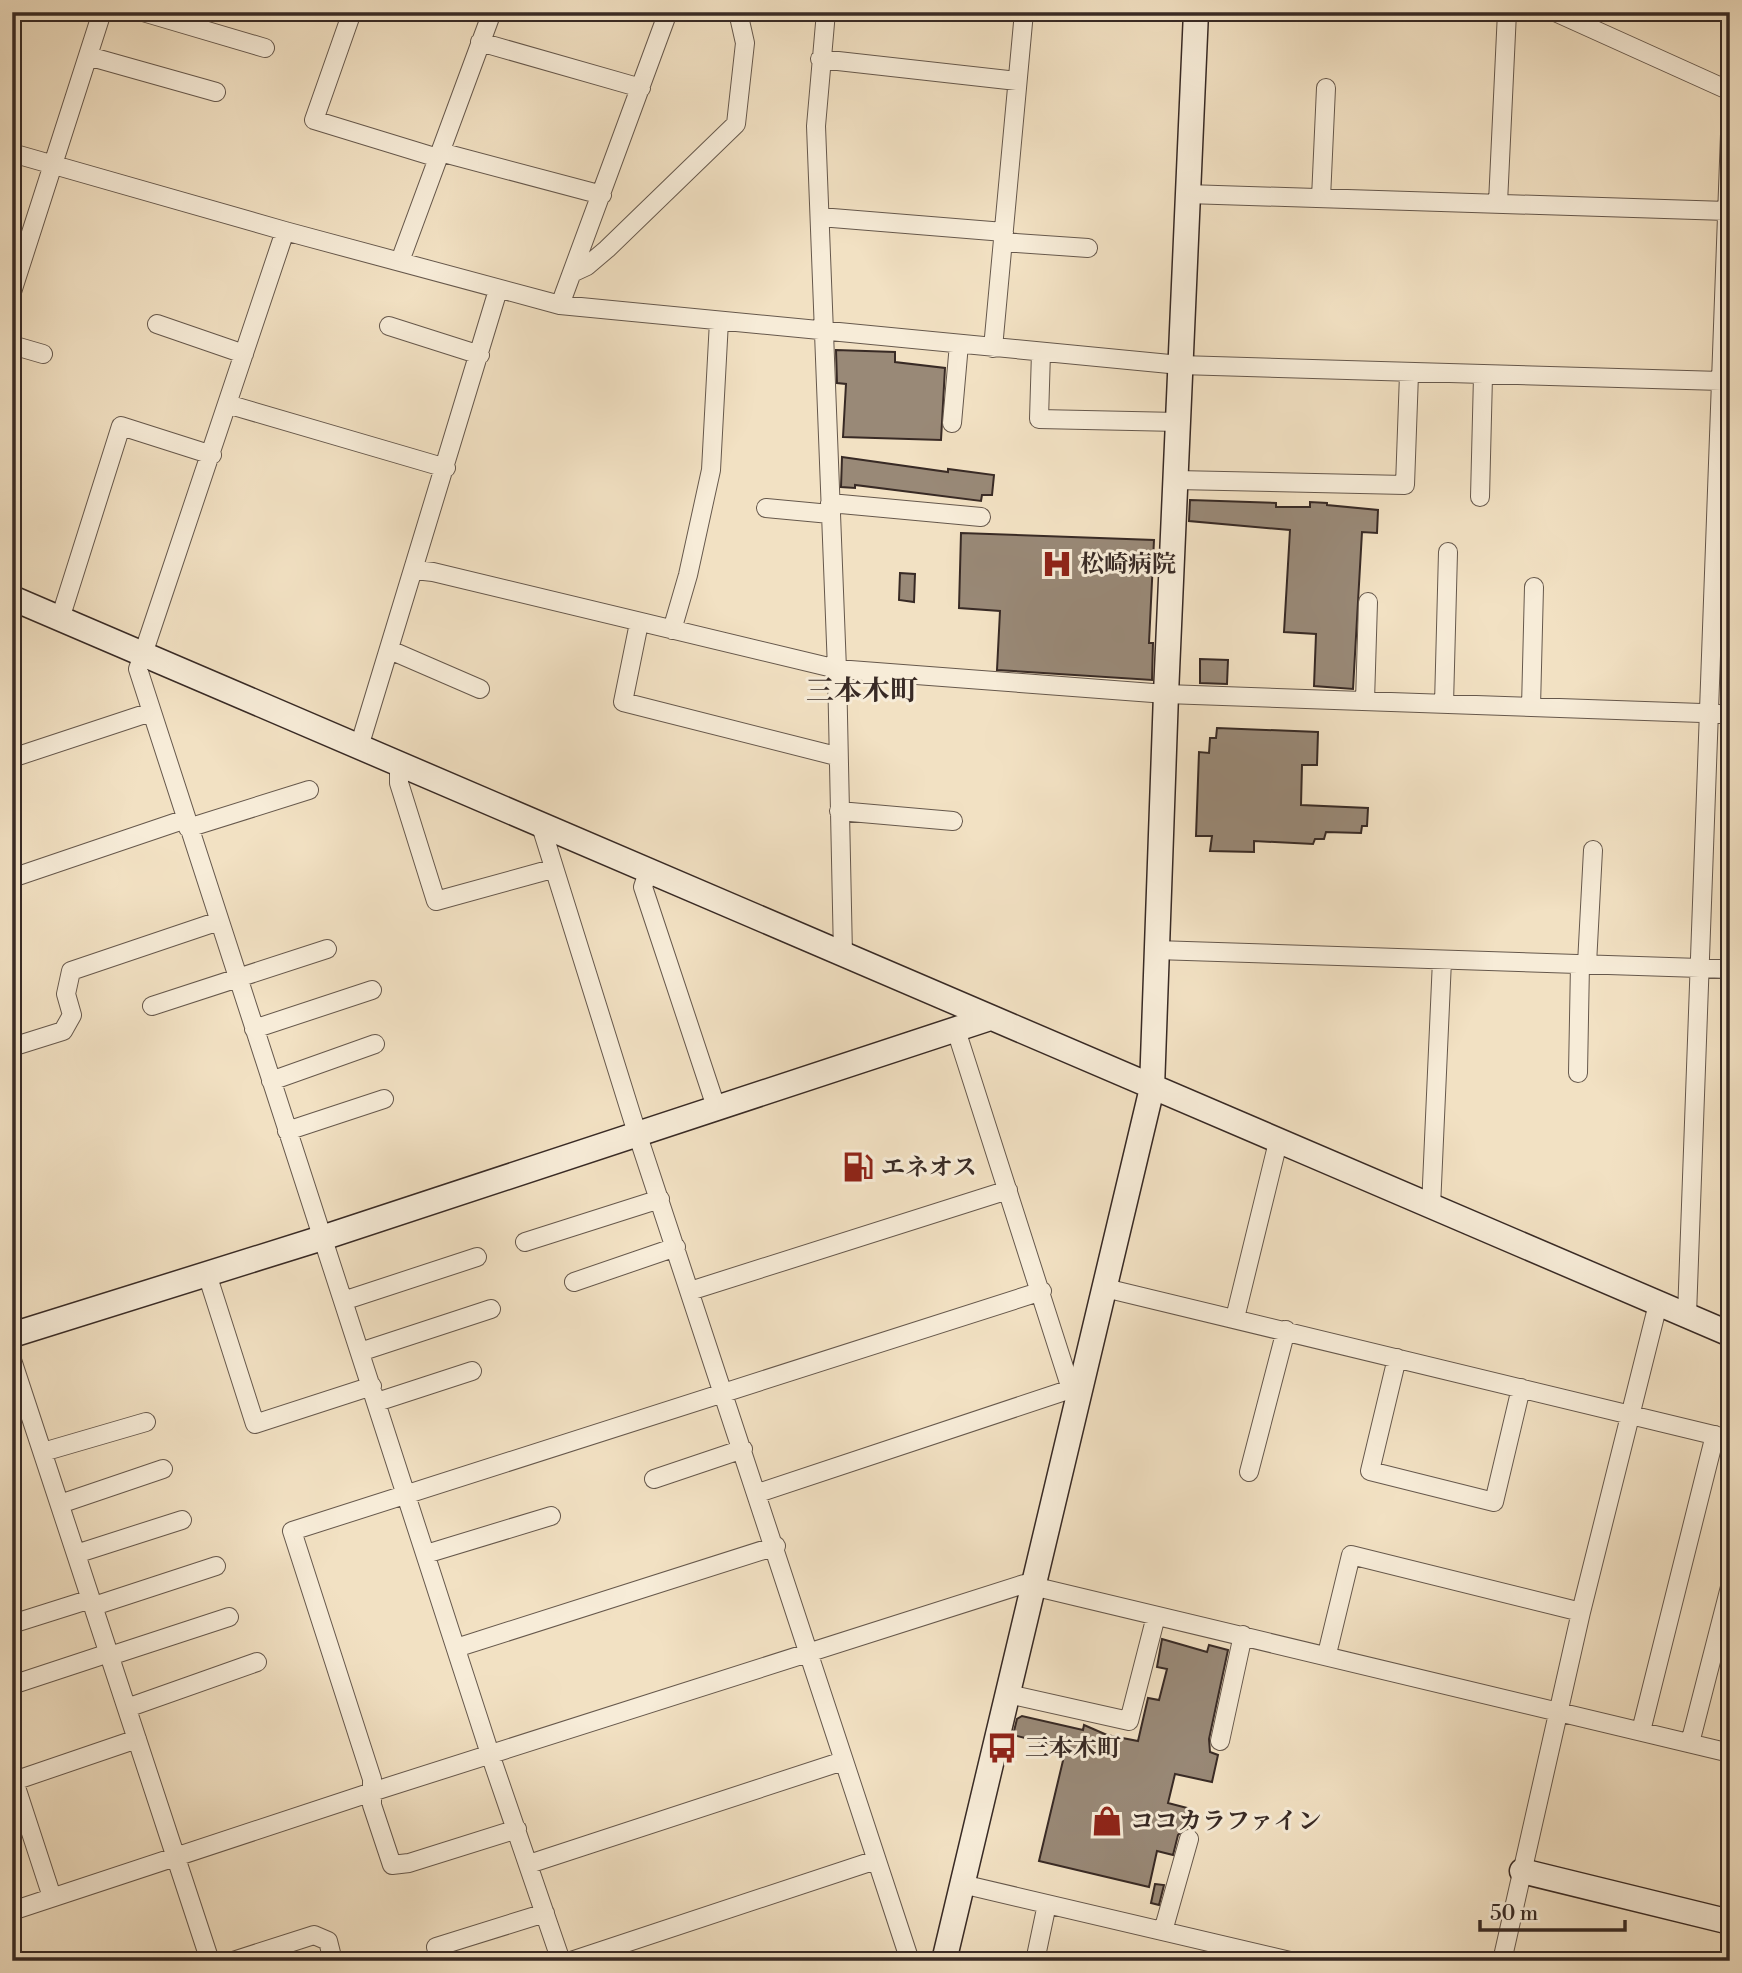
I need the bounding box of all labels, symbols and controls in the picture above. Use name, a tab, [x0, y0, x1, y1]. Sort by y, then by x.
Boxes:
hospital icon: 松崎病院	[1040, 547, 1074, 581]
place label: 松崎病院	[1080, 550, 1176, 580]
district label: 三本木町	[806, 674, 918, 709]
fuel station icon: エネオス	[841, 1150, 875, 1184]
place label: エネオス	[881, 1153, 977, 1183]
bus stop icon: 三本木町	[985, 1731, 1019, 1765]
place label: 三本木町	[1025, 1734, 1121, 1764]
shop icon: ココカラファイン	[1090, 1804, 1124, 1838]
place label: ココカラファイン	[1130, 1807, 1322, 1837]
scale bar	[1480, 1889, 1625, 1933]
text: 50 m	[1490, 1901, 1538, 1927]

